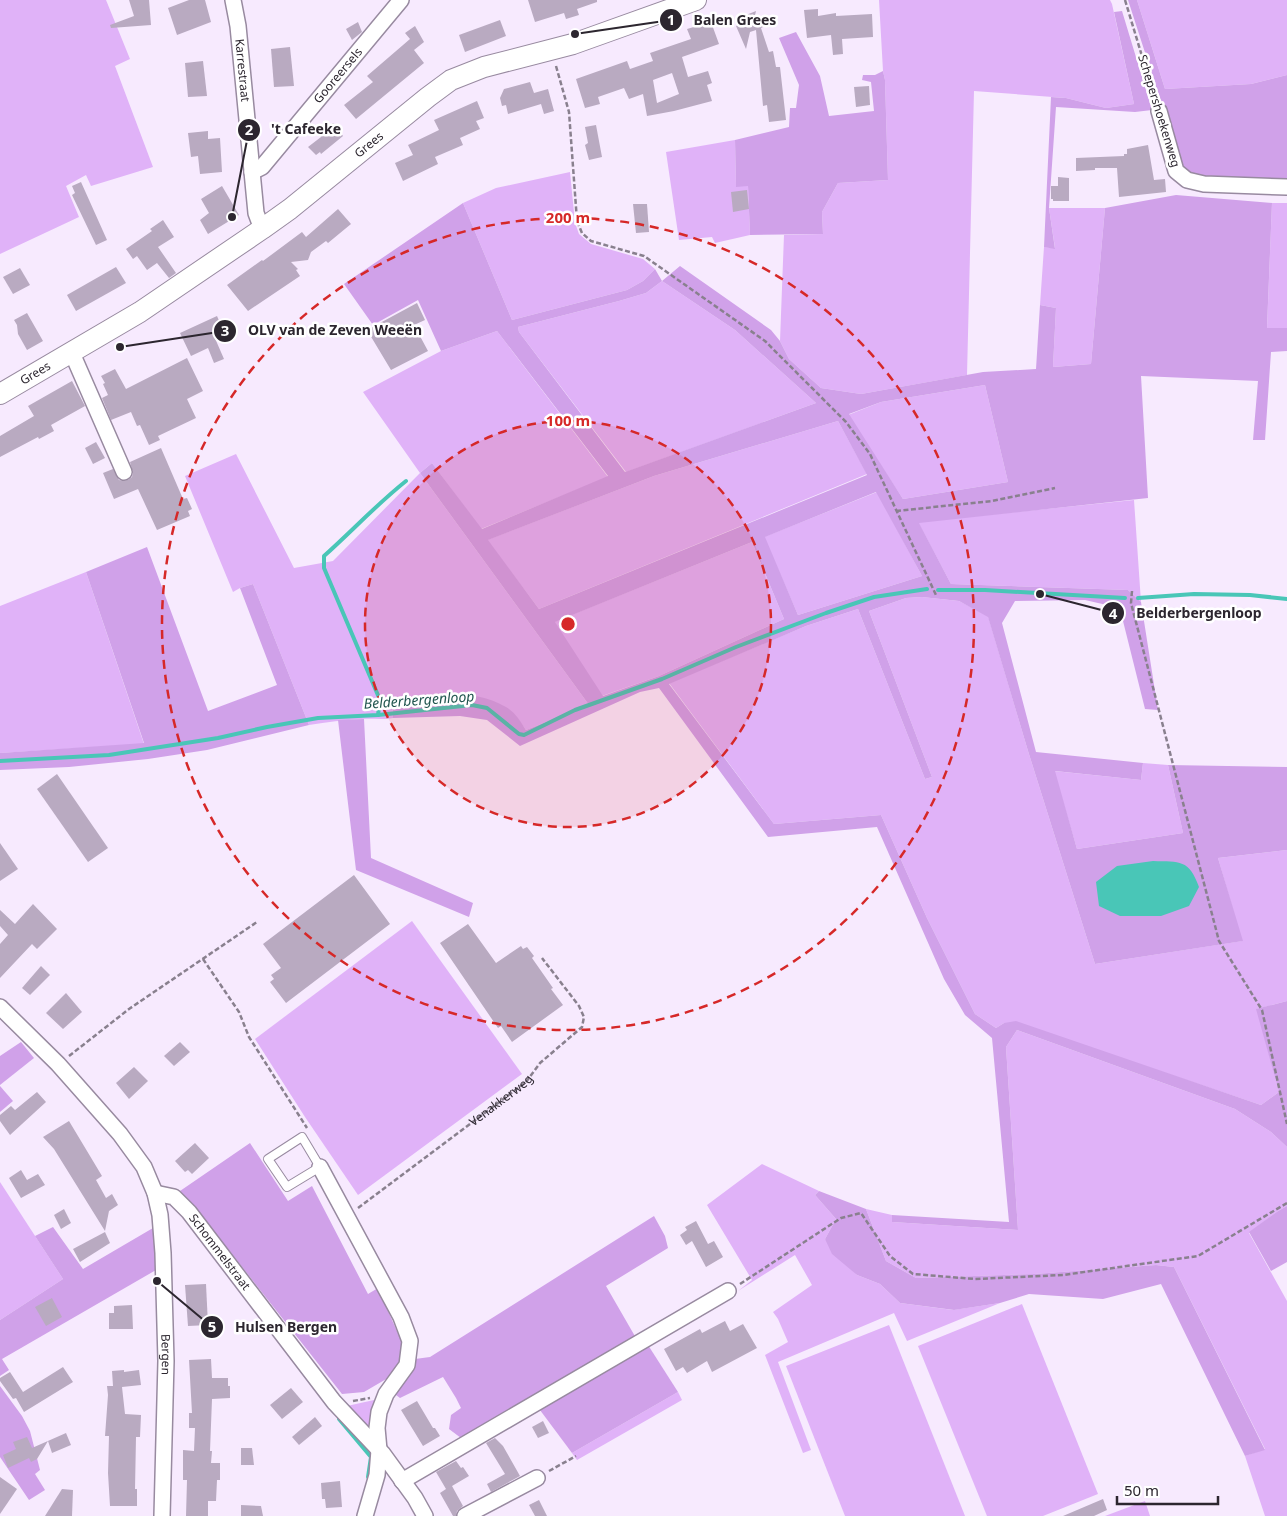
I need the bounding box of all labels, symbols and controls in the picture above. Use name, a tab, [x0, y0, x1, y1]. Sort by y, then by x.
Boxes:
callout: Balen Grees	[659, 6, 787, 35]
text: 1	[667, 9, 675, 29]
text: Balen Grees	[694, 10, 776, 29]
street label: Karrestraat	[231, 38, 254, 103]
street label: Gooreersels	[309, 44, 366, 107]
street label: Schepershoekenweg	[1134, 52, 1185, 169]
callout: 't Cafeeke	[236, 115, 351, 144]
text: 2	[245, 119, 254, 139]
text: 't Cafeeke	[271, 119, 341, 138]
street label: Grees	[351, 127, 387, 161]
text: 200 m	[546, 207, 590, 227]
callout: OLV van de Zeven Weeën	[213, 316, 432, 345]
text: 3	[221, 320, 229, 340]
text: OLV van de Zeven Weeën	[248, 320, 422, 339]
street label: Grees	[17, 357, 54, 388]
text: 100 m	[546, 410, 590, 430]
callout: Belderbergenloop	[1101, 599, 1271, 628]
text: 4	[1109, 603, 1118, 623]
text: Belderbergenloop	[1136, 603, 1262, 622]
centre of rings	[559, 615, 577, 633]
water label: Belderbergenloop	[363, 686, 475, 713]
street label: Venakkerweg	[465, 1071, 537, 1130]
street label: Schommelstraat	[185, 1210, 255, 1294]
callout: Hulsen Bergen	[200, 1312, 347, 1341]
text: 5	[208, 1316, 216, 1336]
text: Hulsen Bergen	[235, 1317, 337, 1336]
street label: Bergen	[157, 1334, 175, 1375]
scale bar	[1117, 1474, 1218, 1506]
text: 50 m	[1124, 1480, 1159, 1500]

